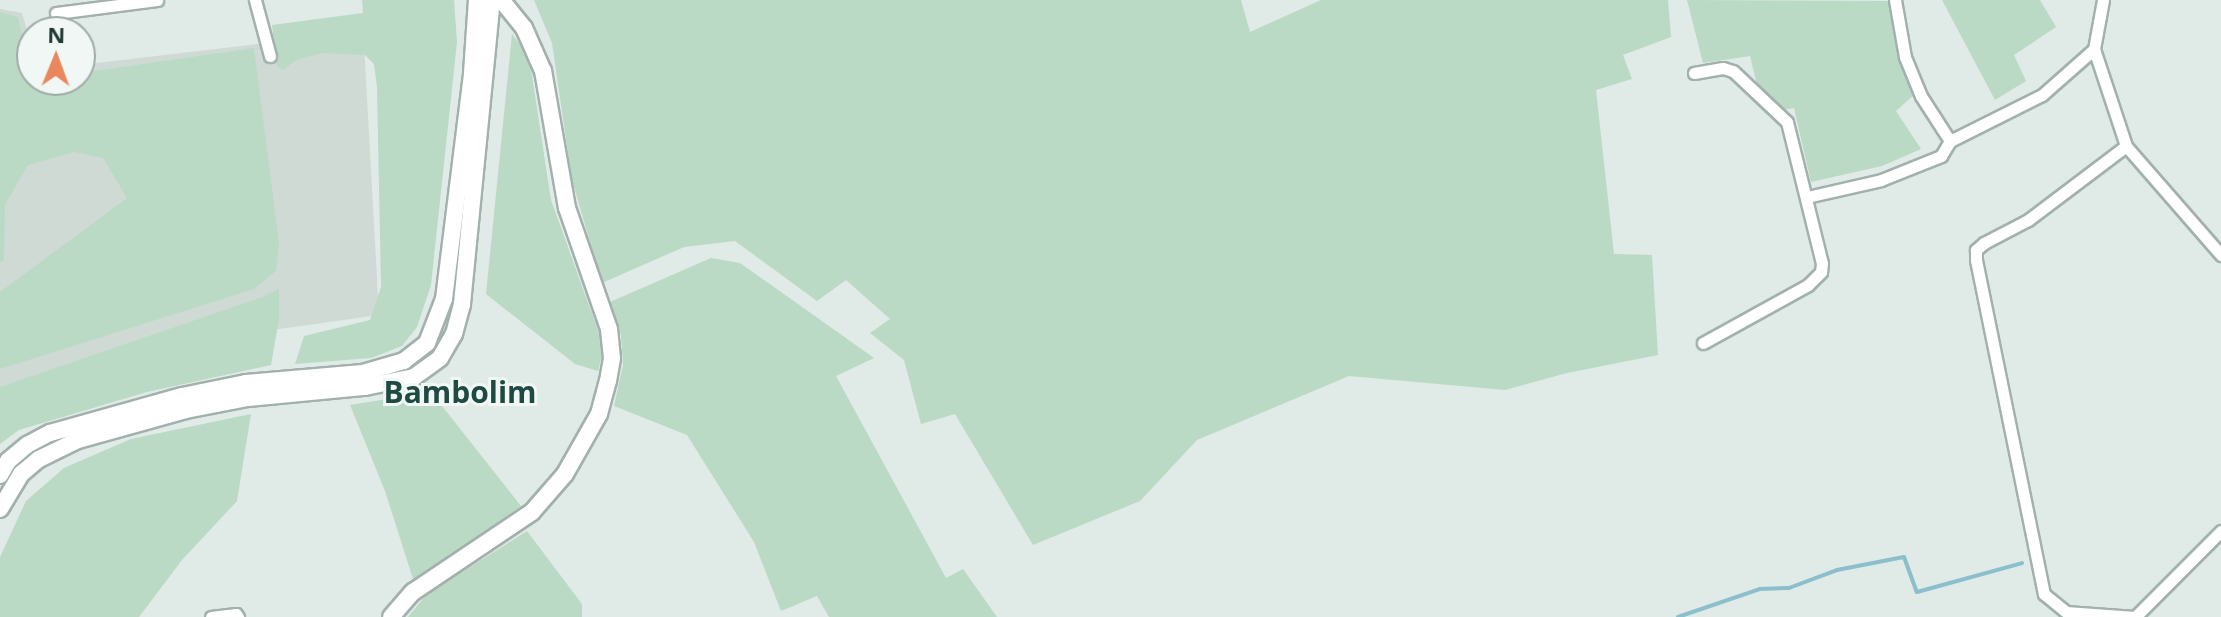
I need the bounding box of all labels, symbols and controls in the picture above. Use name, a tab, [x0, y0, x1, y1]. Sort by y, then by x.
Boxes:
north arrow	[16, 16, 96, 96]
text: N	[47, 19, 66, 49]
district label: Bambolim	[383, 374, 537, 410]

